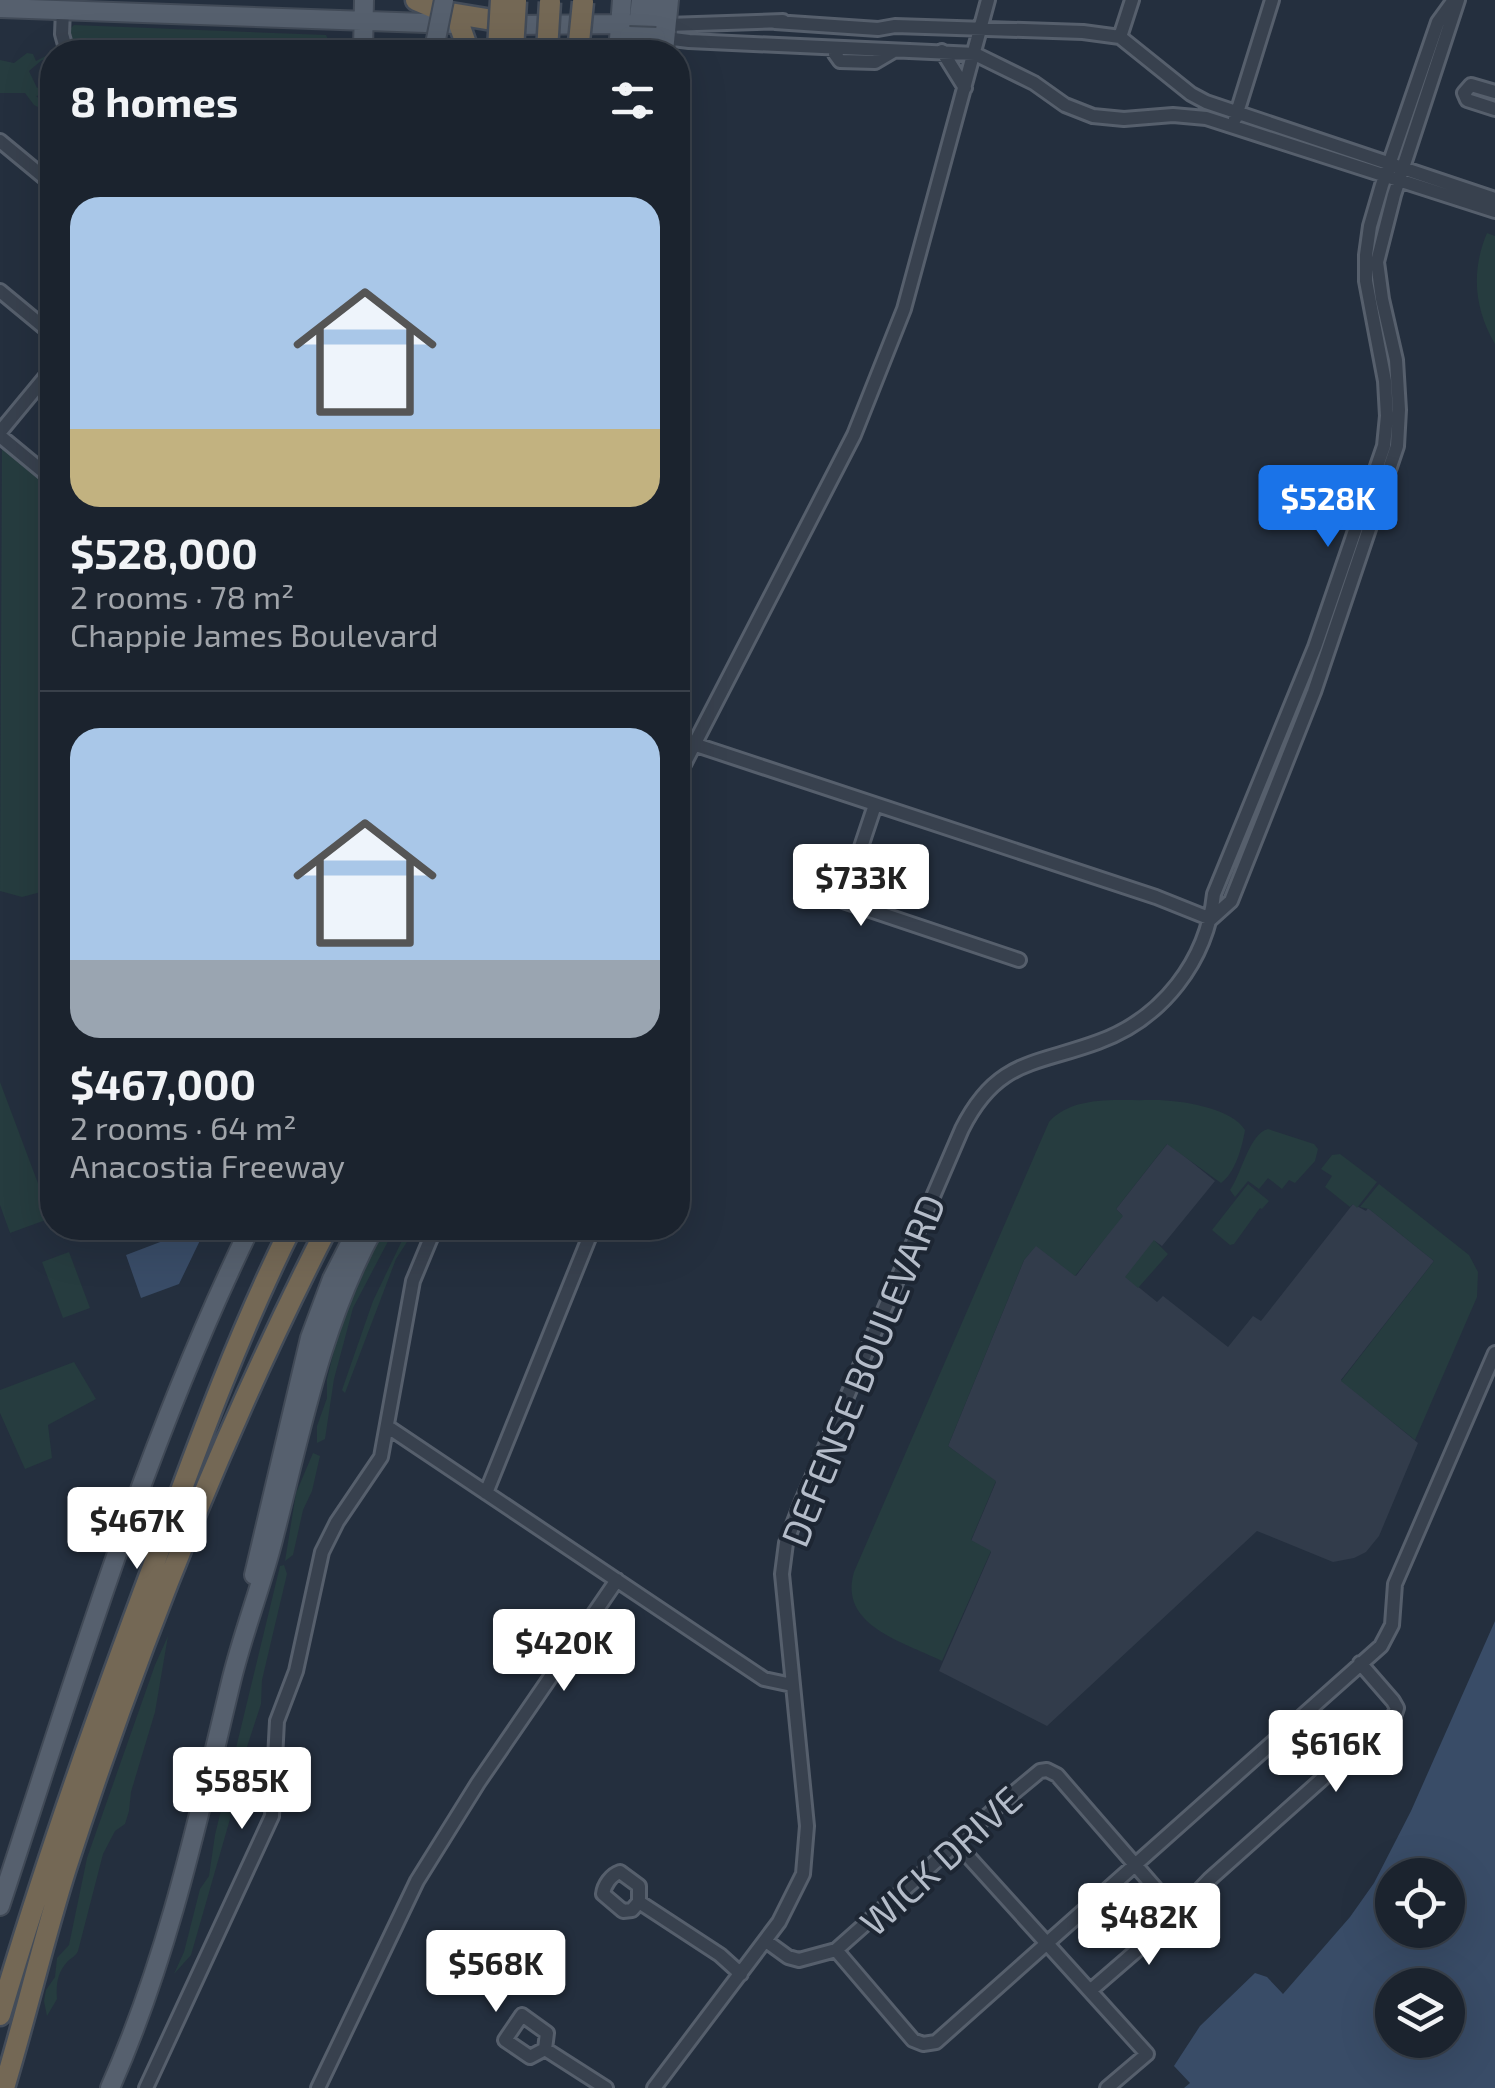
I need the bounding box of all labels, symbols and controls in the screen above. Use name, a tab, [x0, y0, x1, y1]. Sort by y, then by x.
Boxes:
icon: filters	[605, 73, 660, 128]
text: 8 homes	[70, 75, 238, 125]
icon: home	[275, 262, 455, 442]
pin: $528K	[1258, 465, 1398, 550]
text: $528K	[1280, 478, 1376, 516]
text: $528,000	[70, 527, 258, 577]
text: 2 rooms · 78 m²	[70, 577, 294, 615]
text: Chappie James Boulevard	[70, 615, 438, 653]
icon: home	[275, 793, 455, 973]
pin: $733K	[791, 844, 931, 929]
text: $733K	[815, 857, 907, 895]
text: $467,000	[70, 1058, 256, 1108]
text: 2 rooms · 64 m²	[70, 1108, 296, 1146]
text: Anacostia Freeway	[70, 1146, 345, 1184]
street label: DEFENSE BOULEVARD	[770, 1187, 954, 1553]
pin: $467K	[67, 1487, 207, 1572]
text: $467K	[89, 1500, 185, 1538]
pin: $420K	[494, 1609, 634, 1694]
text: $420K	[515, 1622, 613, 1660]
pin: $616K	[1266, 1710, 1406, 1795]
text: $616K	[1291, 1723, 1381, 1761]
pin: $585K	[172, 1747, 312, 1832]
text: $585K	[195, 1760, 289, 1798]
street label: WICK DRIVE	[850, 1776, 1030, 1944]
map controls	[1375, 1858, 1465, 2058]
button: locate	[1375, 1858, 1465, 1948]
pin: $482K	[1079, 1883, 1219, 1968]
text: $482K	[1100, 1896, 1198, 1934]
pin: $568K	[426, 1930, 566, 2015]
text: $568K	[448, 1943, 544, 1981]
button: layers	[1375, 1968, 1465, 2058]

